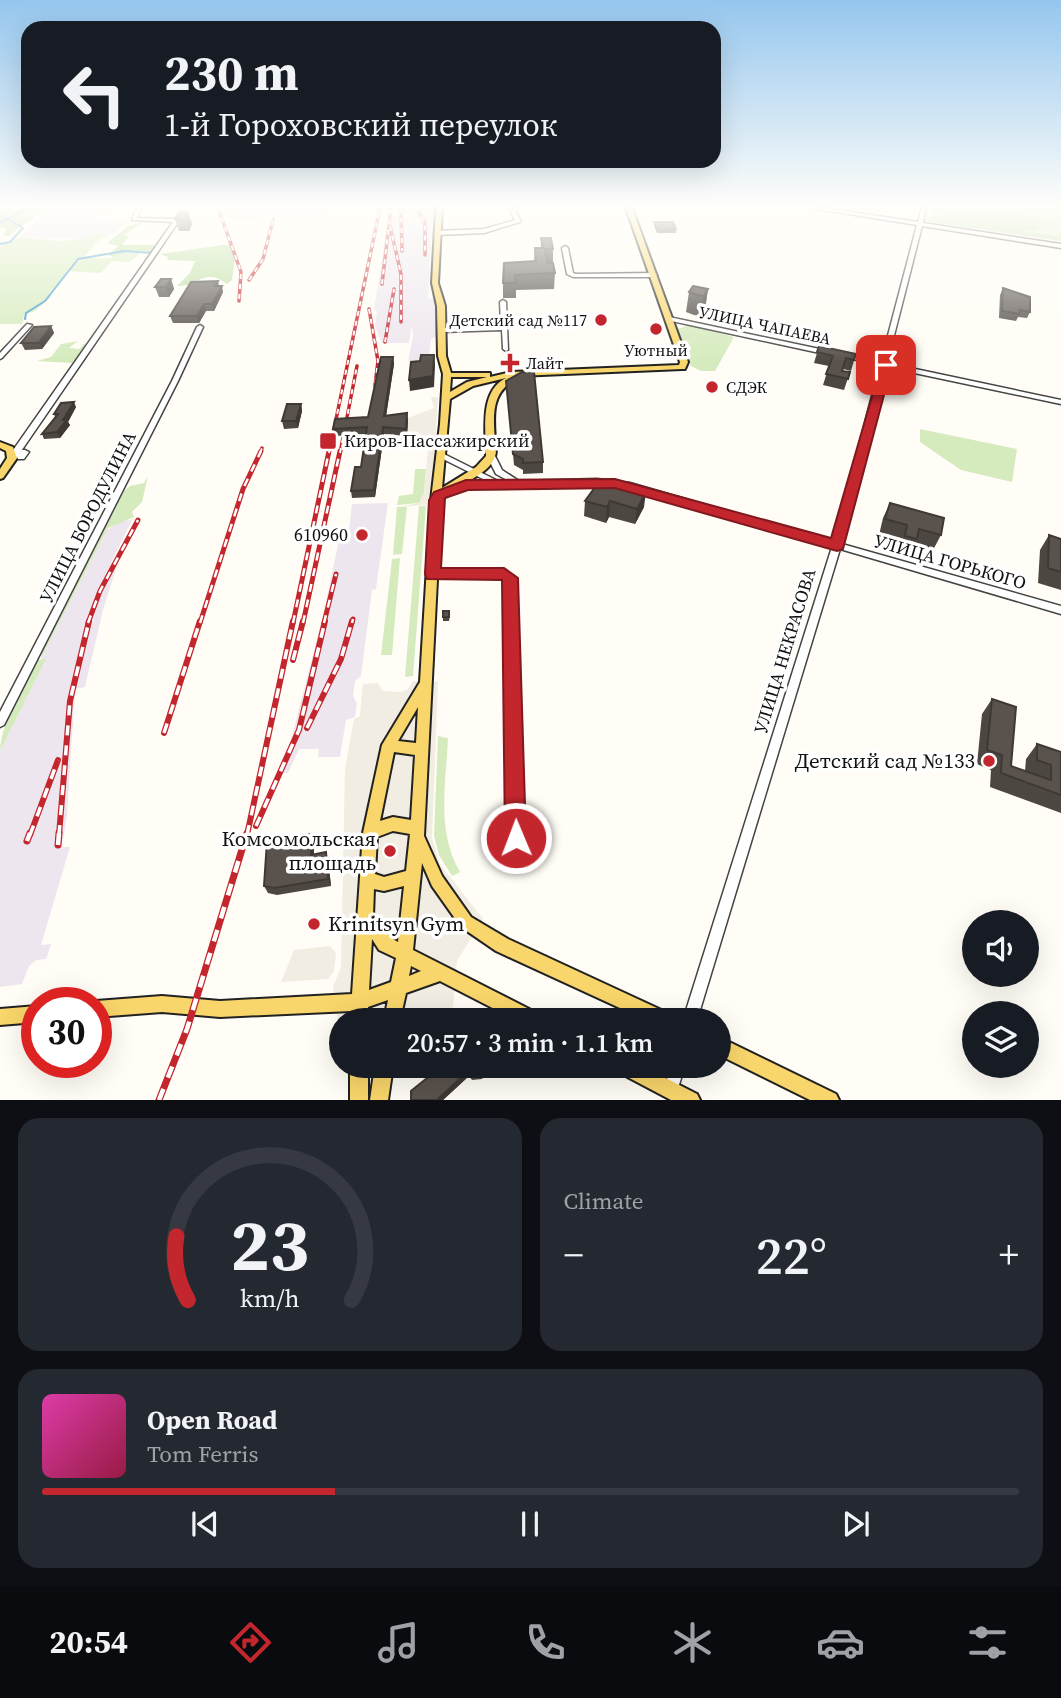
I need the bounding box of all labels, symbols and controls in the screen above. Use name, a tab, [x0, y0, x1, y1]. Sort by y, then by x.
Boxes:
text: 230 m	[164, 39, 299, 106]
icon: left	[49, 49, 140, 140]
text: 1-й Гороховский переулок	[164, 103, 557, 147]
street label: УЛИЦА ЧАПАЕВА	[697, 300, 833, 350]
place label: Детский сад №117	[450, 309, 587, 331]
marker: Детский сад №117	[593, 312, 609, 328]
marker: Уютный	[648, 321, 664, 337]
pin	[856, 335, 916, 395]
place label: Уютный	[624, 339, 688, 361]
icon: arrive	[867, 346, 905, 384]
place label: Лайт	[526, 352, 564, 374]
marker: Лайт	[500, 353, 520, 373]
place label: СДЭК	[726, 376, 768, 398]
marker: СДЭК	[704, 379, 720, 395]
street label: УЛИЦА БОРОДУЛИНА	[33, 427, 142, 607]
place label: Киров-Пассажирский	[344, 428, 530, 453]
marker: Киров-Пассажирский	[318, 431, 338, 451]
place label: 610960	[294, 522, 348, 547]
marker: 610960	[354, 527, 370, 543]
street label: УЛИЦА ГОРЬКОГО	[871, 528, 1029, 595]
street label: УЛИЦА НЕКРАСОВА	[748, 565, 822, 736]
place label: Детский сад №133	[795, 746, 975, 775]
marker: Детский сад №133	[981, 753, 997, 769]
position arrow	[479, 801, 553, 875]
place label: Комсомольская площадь	[222, 824, 376, 877]
marker: Комсомольская площадь	[382, 843, 398, 859]
place label: Krinitsyn Gym	[328, 909, 465, 938]
map controls	[962, 910, 1039, 1078]
button: sound	[962, 910, 1039, 987]
marker: Krinitsyn Gym	[306, 916, 322, 932]
speed limit sign: 30	[21, 987, 112, 1078]
button: layers	[962, 1001, 1039, 1078]
text: 20:57 · 3 min · 1.1 km	[407, 1025, 653, 1061]
text: Climate	[564, 1185, 643, 1217]
text: 23	[230, 1196, 309, 1295]
text: 22°	[756, 1220, 827, 1291]
text: −	[564, 1229, 584, 1281]
text: +	[999, 1229, 1019, 1281]
text: km/h	[240, 1281, 300, 1315]
text: Open Road	[147, 1402, 278, 1438]
text: Tom Ferris	[147, 1438, 258, 1470]
icon: previous	[186, 1505, 224, 1543]
icon: pause	[511, 1505, 549, 1543]
icon: next	[837, 1505, 875, 1543]
icon: directions	[226, 1618, 275, 1667]
icon: music	[374, 1618, 423, 1667]
icon: phone	[521, 1618, 570, 1667]
icon: climate	[668, 1618, 717, 1667]
icon: car	[816, 1618, 865, 1667]
icon: filters	[963, 1618, 1012, 1667]
text: 20:54	[49, 1620, 128, 1664]

